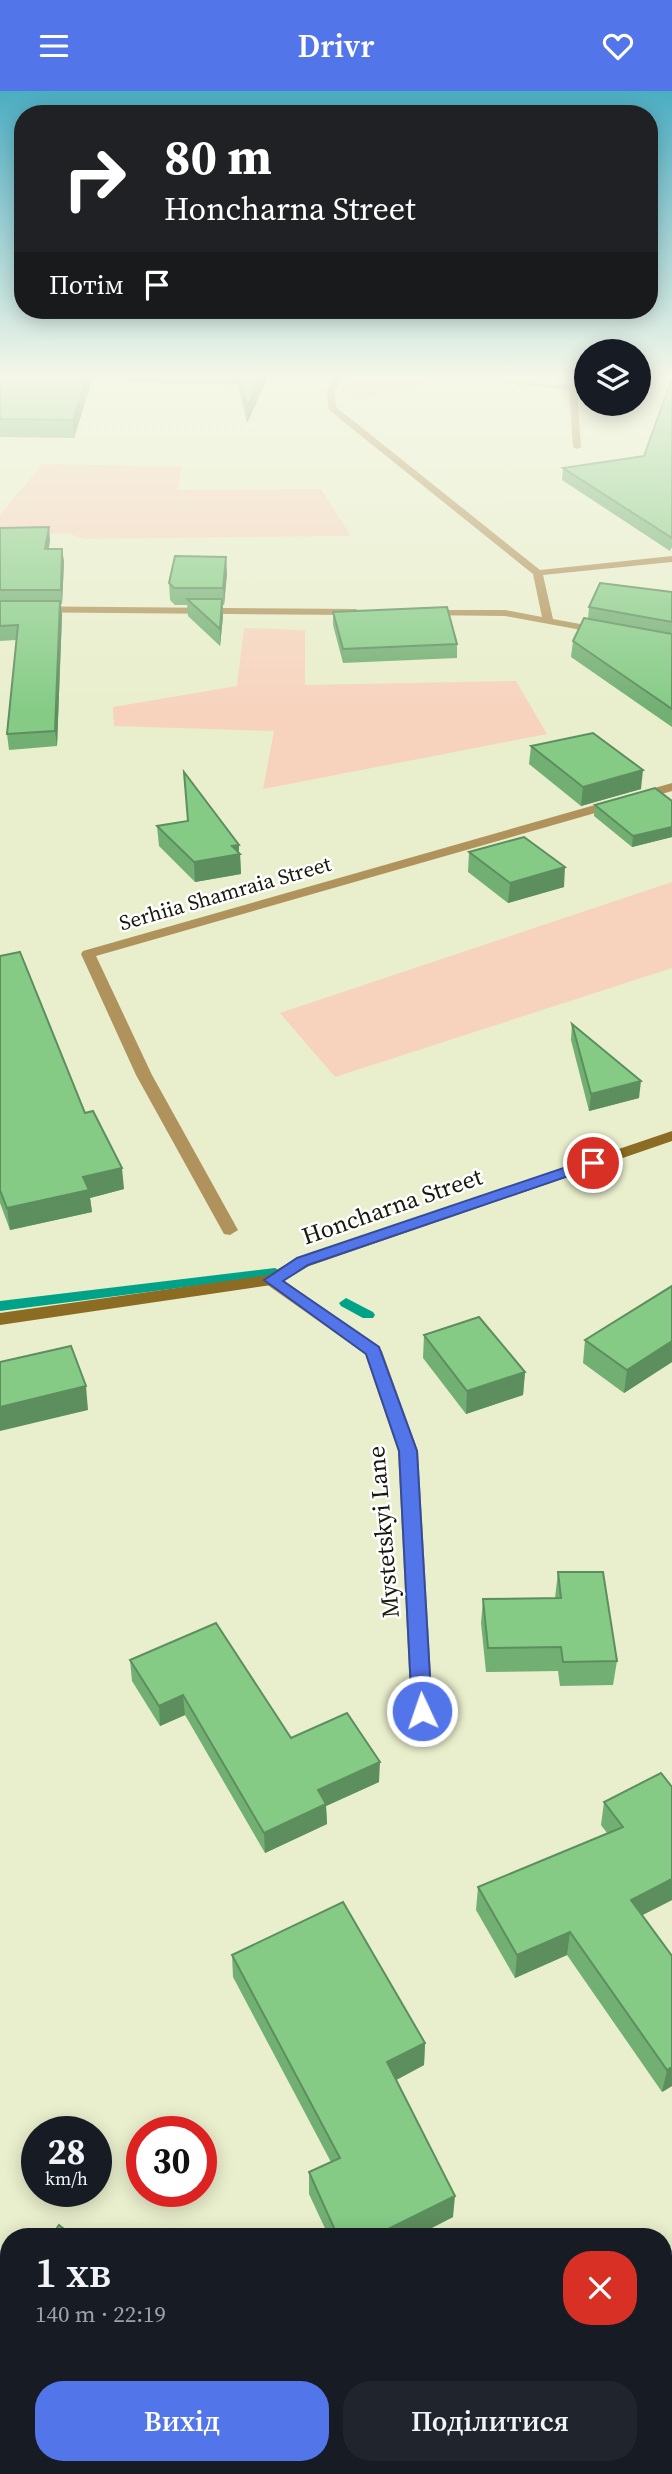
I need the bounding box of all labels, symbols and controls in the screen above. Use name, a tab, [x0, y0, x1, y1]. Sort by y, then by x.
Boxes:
text: Drivr	[298, 24, 374, 68]
icon: menu	[35, 27, 73, 65]
icon: heart	[599, 27, 637, 65]
text: 80 m	[164, 123, 272, 190]
icon: right	[49, 133, 140, 224]
text: Honcharna Street	[164, 187, 416, 231]
icon: arrive	[138, 266, 176, 304]
text: Потім	[49, 267, 124, 303]
map controls	[574, 339, 651, 416]
button: layers	[574, 339, 651, 416]
street label: Serhiia Shamraia Street	[116, 849, 334, 937]
pin	[563, 1133, 623, 1193]
icon: arrive	[574, 1144, 612, 1182]
street label: Honcharna Street	[297, 1160, 487, 1252]
street label: Mystetskyi Lane	[359, 1445, 407, 1619]
position arrow	[385, 1674, 459, 1748]
speed limit sign: 30	[126, 2116, 217, 2207]
text: 28	[48, 2128, 85, 2176]
text: km/h	[45, 2166, 88, 2191]
text: 1 хв	[35, 2243, 111, 2301]
button: close	[563, 2251, 637, 2325]
text: 140 m · 22:19	[35, 2298, 166, 2330]
button: Вихід	[35, 2381, 329, 2461]
button: Поділитися	[343, 2381, 637, 2461]

